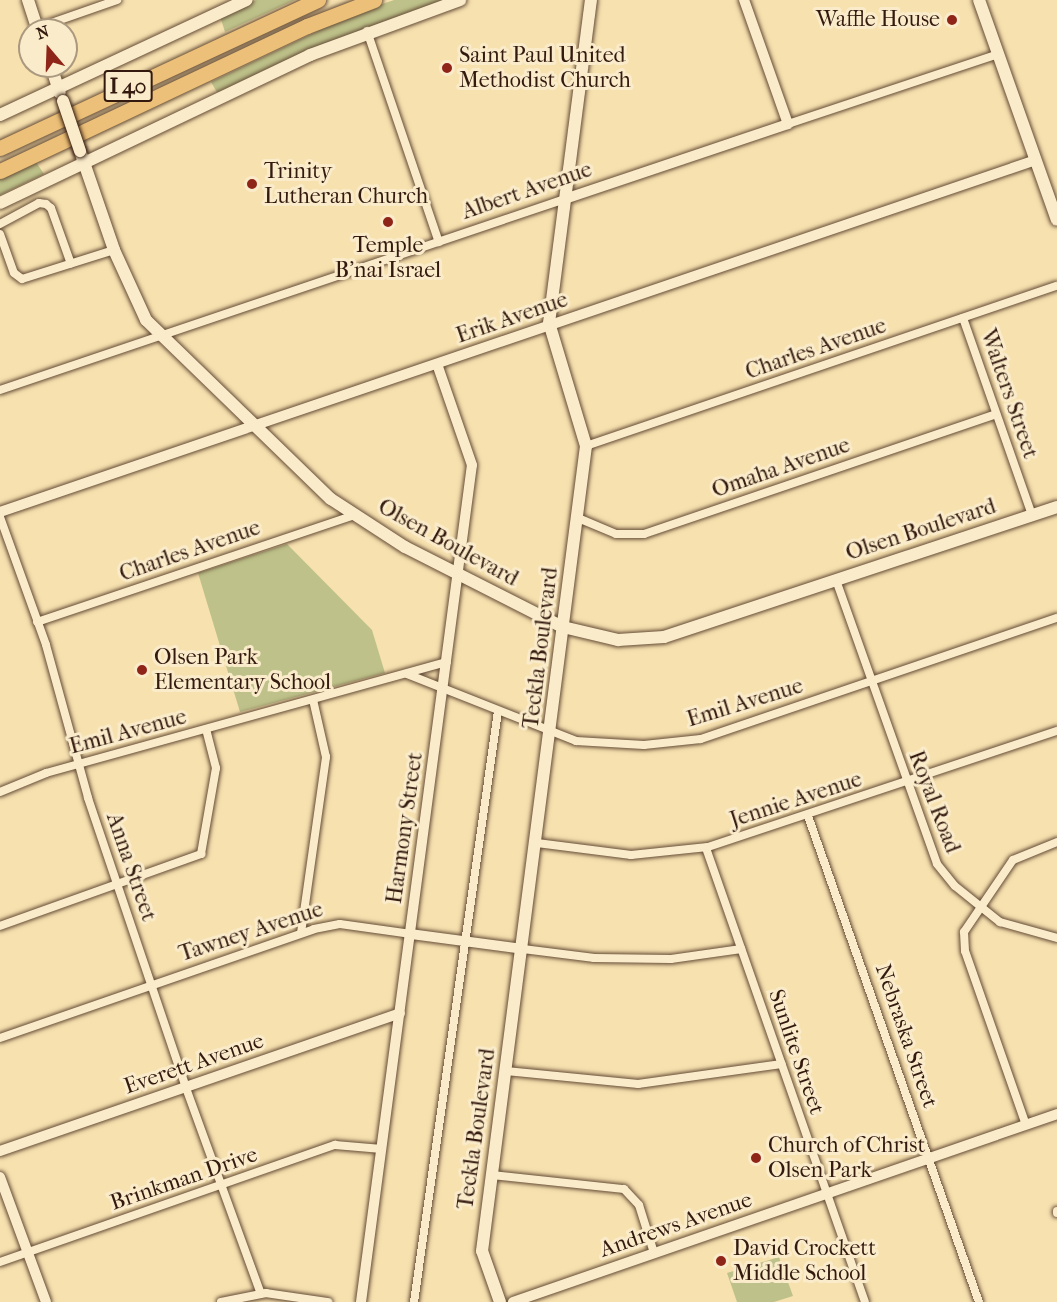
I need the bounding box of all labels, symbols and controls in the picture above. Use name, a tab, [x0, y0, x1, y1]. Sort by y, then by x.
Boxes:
place label: Waffle House	[816, 7, 940, 33]
marker: Waffle House	[945, 13, 959, 27]
north arrow	[18, 18, 78, 78]
text: N	[34, 21, 51, 43]
place label: Saint Paul United Methodist Church	[459, 42, 631, 94]
marker: Saint Paul United Methodist Church	[440, 61, 454, 75]
road number: I 40	[102, 68, 154, 104]
street label: Albert Avenue	[459, 156, 595, 226]
place label: Trinity Lutheran Church	[264, 158, 428, 210]
marker: Trinity Lutheran Church	[245, 177, 259, 191]
marker: Temple B'nai Israel	[381, 215, 395, 229]
place label: Temple B'nai Israel	[335, 232, 441, 284]
street label: Erik Avenue	[453, 287, 571, 349]
street label: Charles Avenue	[742, 313, 890, 385]
street label: Walters Street	[975, 326, 1043, 462]
street label: Omaha Avenue	[709, 432, 853, 504]
street label: Olsen Boulevard	[843, 493, 999, 567]
street label: Olsen Boulevard	[373, 494, 523, 592]
street label: Charles Avenue	[116, 515, 264, 587]
street label: Teckla Boulevard	[518, 566, 564, 730]
place label: Olsen Park Elementary School	[154, 644, 331, 696]
marker: Olsen Park Elementary School	[135, 663, 149, 677]
street label: Emil Avenue	[684, 673, 806, 733]
street label: Emil Avenue	[67, 704, 189, 760]
street label: Royal Road	[902, 747, 966, 857]
street label: Harmony Street	[381, 751, 429, 905]
street label: Jennie Avenue	[727, 766, 865, 834]
street label: Anna Street	[100, 809, 162, 925]
street label: Tawney Avenue	[176, 896, 326, 968]
street label: Nebraska Street	[869, 961, 943, 1111]
street label: Sunlite Street	[762, 986, 830, 1118]
street label: Everett Avenue	[121, 1028, 267, 1100]
street label: Teckla Boulevard	[453, 1047, 501, 1211]
place label: Church of Christ Olsen Park	[768, 1132, 925, 1184]
street label: Brinkman Drive	[107, 1141, 261, 1217]
marker: Church of Christ Olsen Park	[749, 1151, 763, 1165]
street label: Andrews Avenue	[597, 1187, 755, 1263]
place label: David Crockett Middle School	[733, 1235, 876, 1286]
marker: David Crockett Middle School	[714, 1254, 728, 1268]

